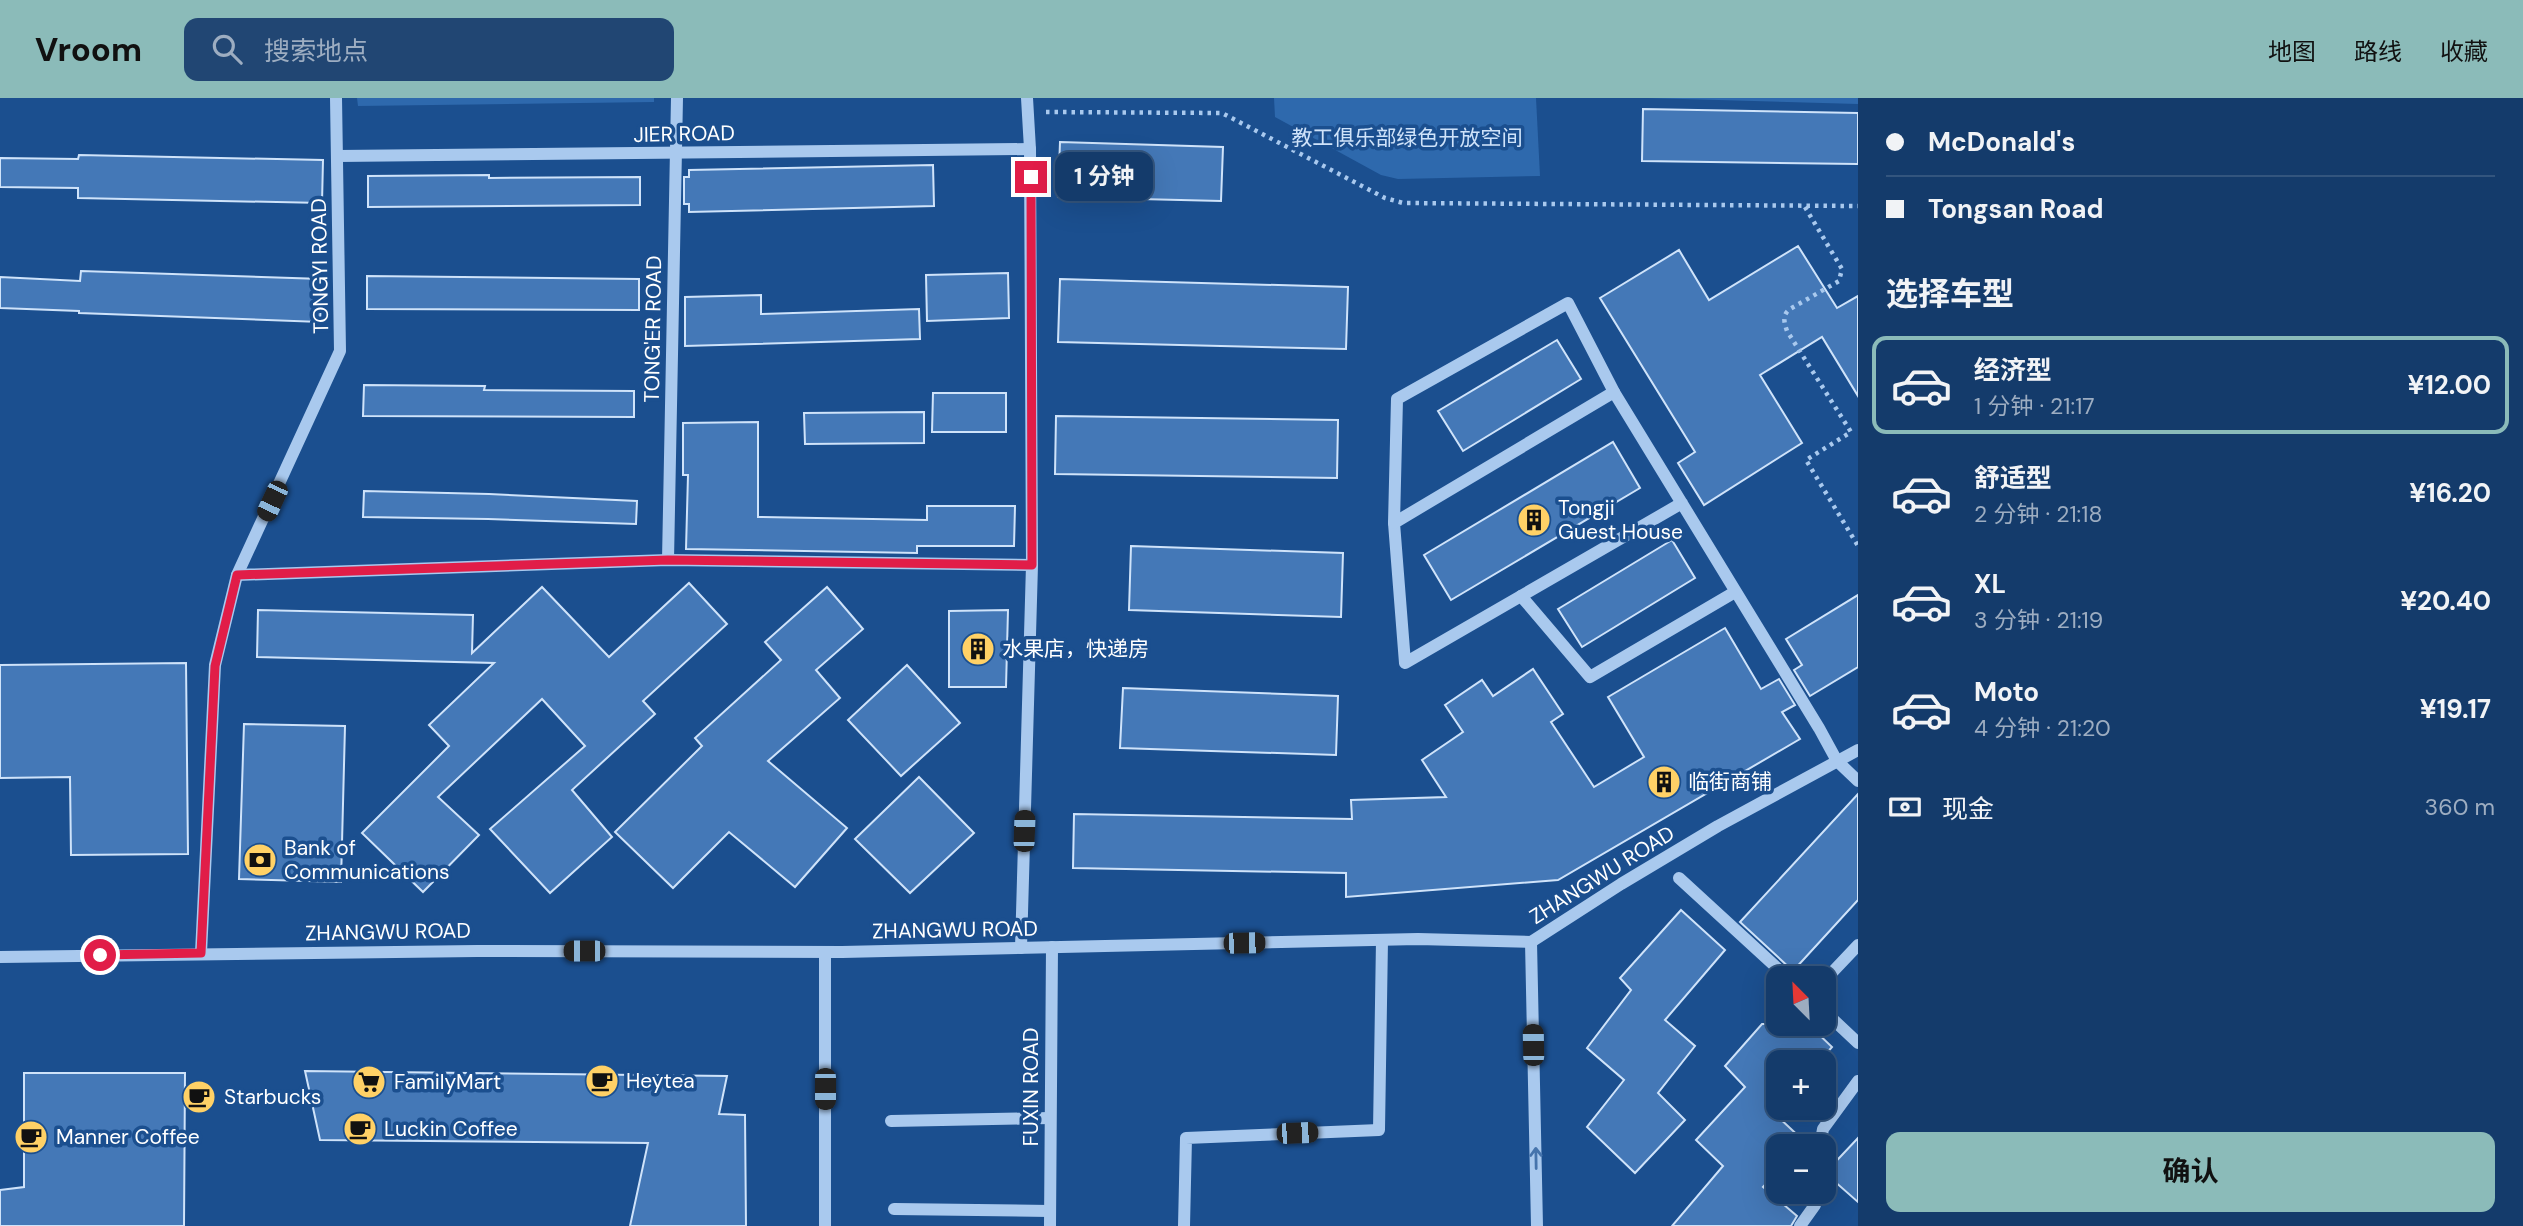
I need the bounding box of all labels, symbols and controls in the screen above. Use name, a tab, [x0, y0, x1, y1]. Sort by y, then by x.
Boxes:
search box	[184, 18, 674, 81]
text: Vroom	[35, 28, 142, 71]
icon: search	[208, 30, 246, 68]
text: 搜索地点	[264, 34, 368, 68]
text: 地图	[2268, 36, 2316, 67]
text: 路线	[2354, 36, 2402, 67]
text: 收藏	[2440, 36, 2488, 67]
street label: JIER ROAD	[633, 119, 735, 149]
park label: 教工俱乐部绿色开放空间	[1292, 124, 1523, 152]
text: McDonald's	[1928, 125, 2075, 159]
callout: 1 分钟	[1056, 153, 1154, 202]
route end	[1015, 161, 1047, 193]
text: 1 分钟	[1074, 161, 1134, 191]
text: Tongsan Road	[1928, 192, 2104, 226]
street label: TONGYI ROAD	[305, 198, 335, 334]
street label: TONG'ER ROAD	[638, 255, 668, 403]
text: 选择车型	[1886, 273, 2014, 315]
text: 经济型	[1974, 353, 2052, 387]
icon: car	[1890, 354, 1953, 417]
text: ¥12.00	[2408, 368, 2491, 402]
text: 1 分钟 · 21:17	[1974, 391, 2095, 421]
text: 舒适型	[1974, 461, 2052, 495]
icon: car	[1890, 462, 1953, 525]
text: ¥16.20	[2409, 476, 2491, 510]
car	[254, 478, 291, 524]
place label: Tongji Guest House	[1558, 494, 1683, 546]
text: 2 分钟 · 21:18	[1974, 499, 2102, 529]
building icon: Tongji Guest House	[1515, 501, 1553, 539]
text: XL	[1974, 567, 2006, 601]
icon: car	[1890, 570, 1953, 633]
text: ¥20.40	[2400, 584, 2491, 618]
text: 3 分钟 · 21:19	[1974, 605, 2103, 635]
building icon: 水果店，快递房	[959, 630, 997, 668]
place label: 水果店，快递房	[1002, 635, 1149, 663]
text: Moto	[1974, 675, 2039, 709]
icon: car	[1890, 678, 1953, 741]
text: ¥19.17	[2420, 692, 2491, 726]
text: 4 分钟 · 21:20	[1974, 713, 2111, 743]
building icon: 临街商铺	[1645, 763, 1683, 801]
place label: 临街商铺	[1688, 768, 1772, 796]
icon: cash	[1886, 788, 1924, 826]
text: 现金	[1942, 792, 1994, 826]
text: 360 m	[2425, 792, 2495, 822]
car	[1013, 810, 1036, 852]
street label: ZHANGWU ROAD	[1524, 819, 1680, 931]
place label: Bank of Communications	[284, 834, 450, 886]
bank icon: Bank of Communications	[241, 841, 279, 879]
street label: ZHANGWU ROAD	[872, 915, 1038, 945]
street label: ZHANGWU ROAD	[305, 917, 471, 947]
car	[1223, 932, 1266, 954]
route start	[84, 939, 116, 971]
car	[564, 941, 606, 962]
north arrow	[1766, 966, 1836, 1036]
map controls	[1766, 966, 1836, 1204]
car	[1523, 1024, 1544, 1066]
street label: FUXIN ROAD	[1017, 1028, 1045, 1146]
button: +	[1766, 1050, 1836, 1120]
cafe icon: Heytea	[583, 1062, 621, 1100]
supermarket icon: FamilyMart	[350, 1063, 388, 1101]
place label: Heytea	[626, 1067, 695, 1095]
place label: FamilyMart	[394, 1068, 501, 1096]
car	[815, 1068, 836, 1110]
cafe icon: Starbucks	[180, 1078, 218, 1116]
place label: Starbucks	[224, 1083, 321, 1111]
cafe icon: Luckin Coffee	[341, 1110, 379, 1148]
place label: Luckin Coffee	[384, 1115, 518, 1143]
cafe icon: Manner Coffee	[12, 1118, 50, 1156]
car	[1276, 1122, 1319, 1144]
place label: Manner Coffee	[56, 1123, 200, 1151]
button: 确认	[1886, 1132, 2495, 1212]
button: −	[1766, 1134, 1836, 1204]
one-way arrow	[1529, 1147, 1543, 1170]

